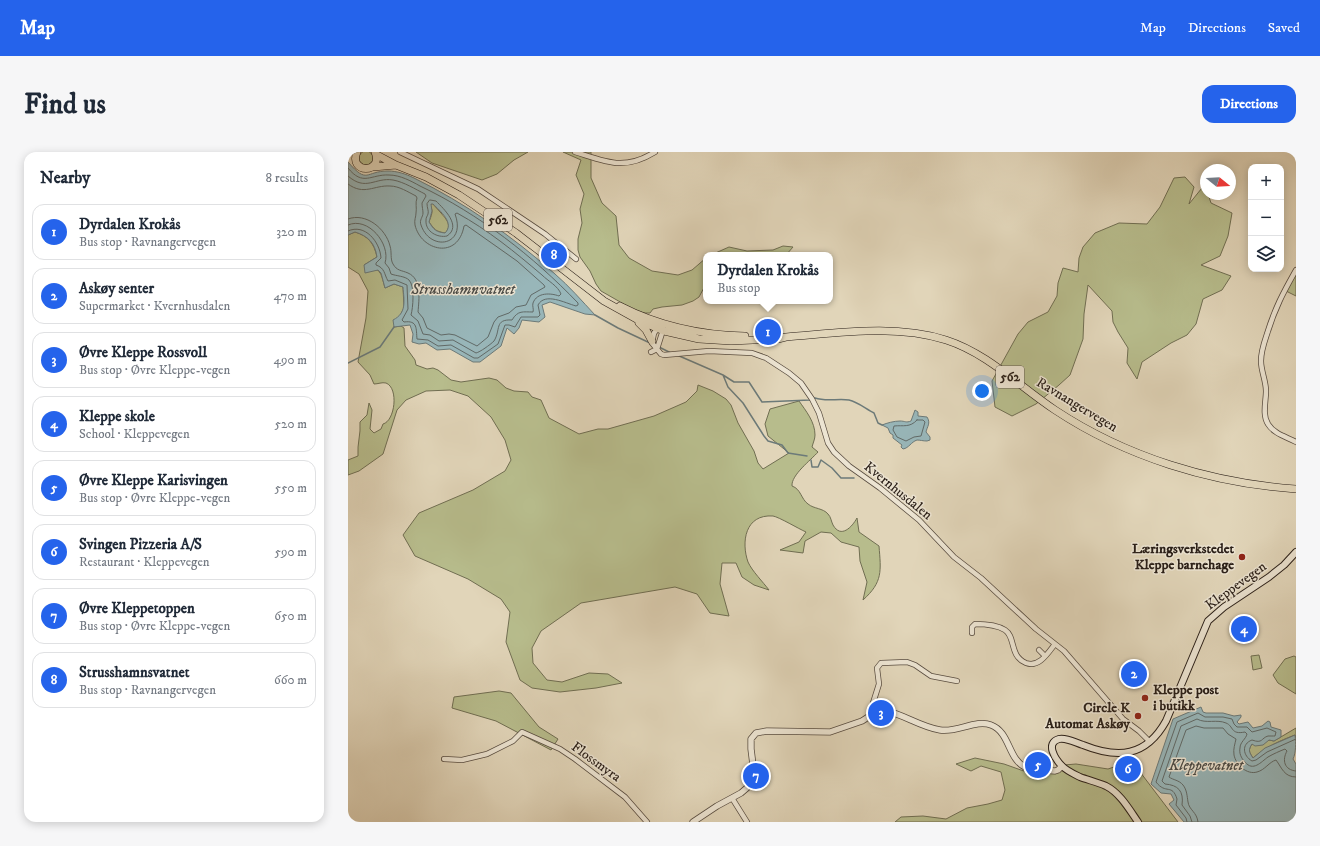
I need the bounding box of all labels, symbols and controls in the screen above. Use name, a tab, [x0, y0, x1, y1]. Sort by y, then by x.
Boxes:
text: Map	[20, 17, 55, 40]
text: Map	[1140, 19, 1166, 37]
text: Directions	[1188, 19, 1246, 37]
text: Saved	[1268, 19, 1300, 37]
button: Directions	[1202, 85, 1296, 123]
text: Find us	[24, 87, 106, 122]
north arrow	[1200, 164, 1236, 200]
map controls	[1248, 164, 1284, 272]
button: +	[1248, 164, 1284, 200]
text: Nearby	[40, 167, 90, 189]
text: 8 results	[266, 170, 308, 186]
button: −	[1248, 200, 1284, 236]
road number: 562	[484, 209, 512, 231]
text: Dyrdalen Krokås	[79, 215, 181, 234]
text: 1	[52, 224, 56, 240]
text: 320 m	[276, 224, 307, 240]
text: Bus stop · Ravnangervegen	[79, 234, 216, 250]
button: layers	[1248, 236, 1284, 272]
pin: 8	[541, 240, 567, 270]
popup	[703, 252, 833, 304]
text: Dyrdalen Krokås	[717, 261, 819, 280]
text: Askøy senter	[79, 279, 154, 298]
water label: Strusshamnvatnet	[410, 280, 516, 299]
text: Bus stop	[717, 280, 760, 296]
text: 2	[51, 288, 57, 304]
text: 470 m	[274, 288, 307, 304]
text: Supermarket · Kvernhusdalen	[79, 298, 230, 314]
pin: 1	[755, 317, 781, 347]
text: Øvre Kleppe Rossvoll	[79, 343, 207, 362]
text: 3	[52, 352, 56, 368]
text: 490 m	[273, 352, 307, 368]
text: Bus stop · Øvre Kleppe-vegen	[79, 362, 230, 378]
road number: 562	[996, 366, 1024, 388]
street label: Ravnangervegen	[1033, 374, 1122, 437]
your location	[972, 381, 992, 401]
text: Kleppe skole	[79, 407, 155, 426]
text: 4	[50, 416, 58, 432]
text: 520 m	[275, 416, 307, 432]
text: School · Kleppevegen	[79, 426, 190, 442]
street label: Kvernhusdalen	[860, 458, 936, 524]
text: Øvre Kleppe Karisvingen	[79, 471, 228, 490]
text: 5	[51, 480, 57, 496]
text: 550 m	[275, 480, 307, 496]
text: Bus stop · Øvre Kleppe-vegen	[79, 490, 230, 506]
text: Svingen Pizzeria A/S	[79, 535, 202, 554]
place label: Læringsverkstedet Kleppe barnehage	[1132, 540, 1235, 574]
text: 6	[51, 544, 57, 560]
text: 590 m	[275, 544, 307, 560]
marker: Læringsverkstedet Kleppe barnehage	[1237, 552, 1247, 562]
text: Restaurant · Kleppevegen	[79, 554, 210, 570]
street label: Kleppevegen	[1202, 557, 1271, 614]
text: Øvre Kleppetoppen	[79, 599, 195, 618]
text: 7	[51, 608, 57, 624]
text: 650 m	[274, 608, 307, 624]
pin: 4	[1231, 614, 1257, 644]
text: Bus stop · Øvre Kleppe-vegen	[79, 618, 230, 634]
pin: 2	[1121, 659, 1147, 689]
text: Strusshamnsvatnet	[79, 663, 189, 682]
text: 8	[51, 672, 57, 688]
text: 660 m	[274, 672, 307, 688]
place label: Kleppe post i butikk	[1153, 681, 1219, 715]
text: Bus stop · Ravnangervegen	[79, 682, 216, 698]
marker: Kleppe post i butikk	[1140, 693, 1150, 703]
pin: 3	[868, 698, 894, 728]
place label: Circle K Automat Askøy	[1044, 699, 1131, 733]
marker: Circle K Automat Askøy	[1133, 711, 1143, 721]
street label: Flossmyra	[568, 738, 624, 786]
pin: 5	[1025, 750, 1051, 780]
pin: 6	[1115, 754, 1141, 784]
water label: Kleppevatnet	[1168, 756, 1244, 775]
pin: 7	[743, 761, 769, 791]

